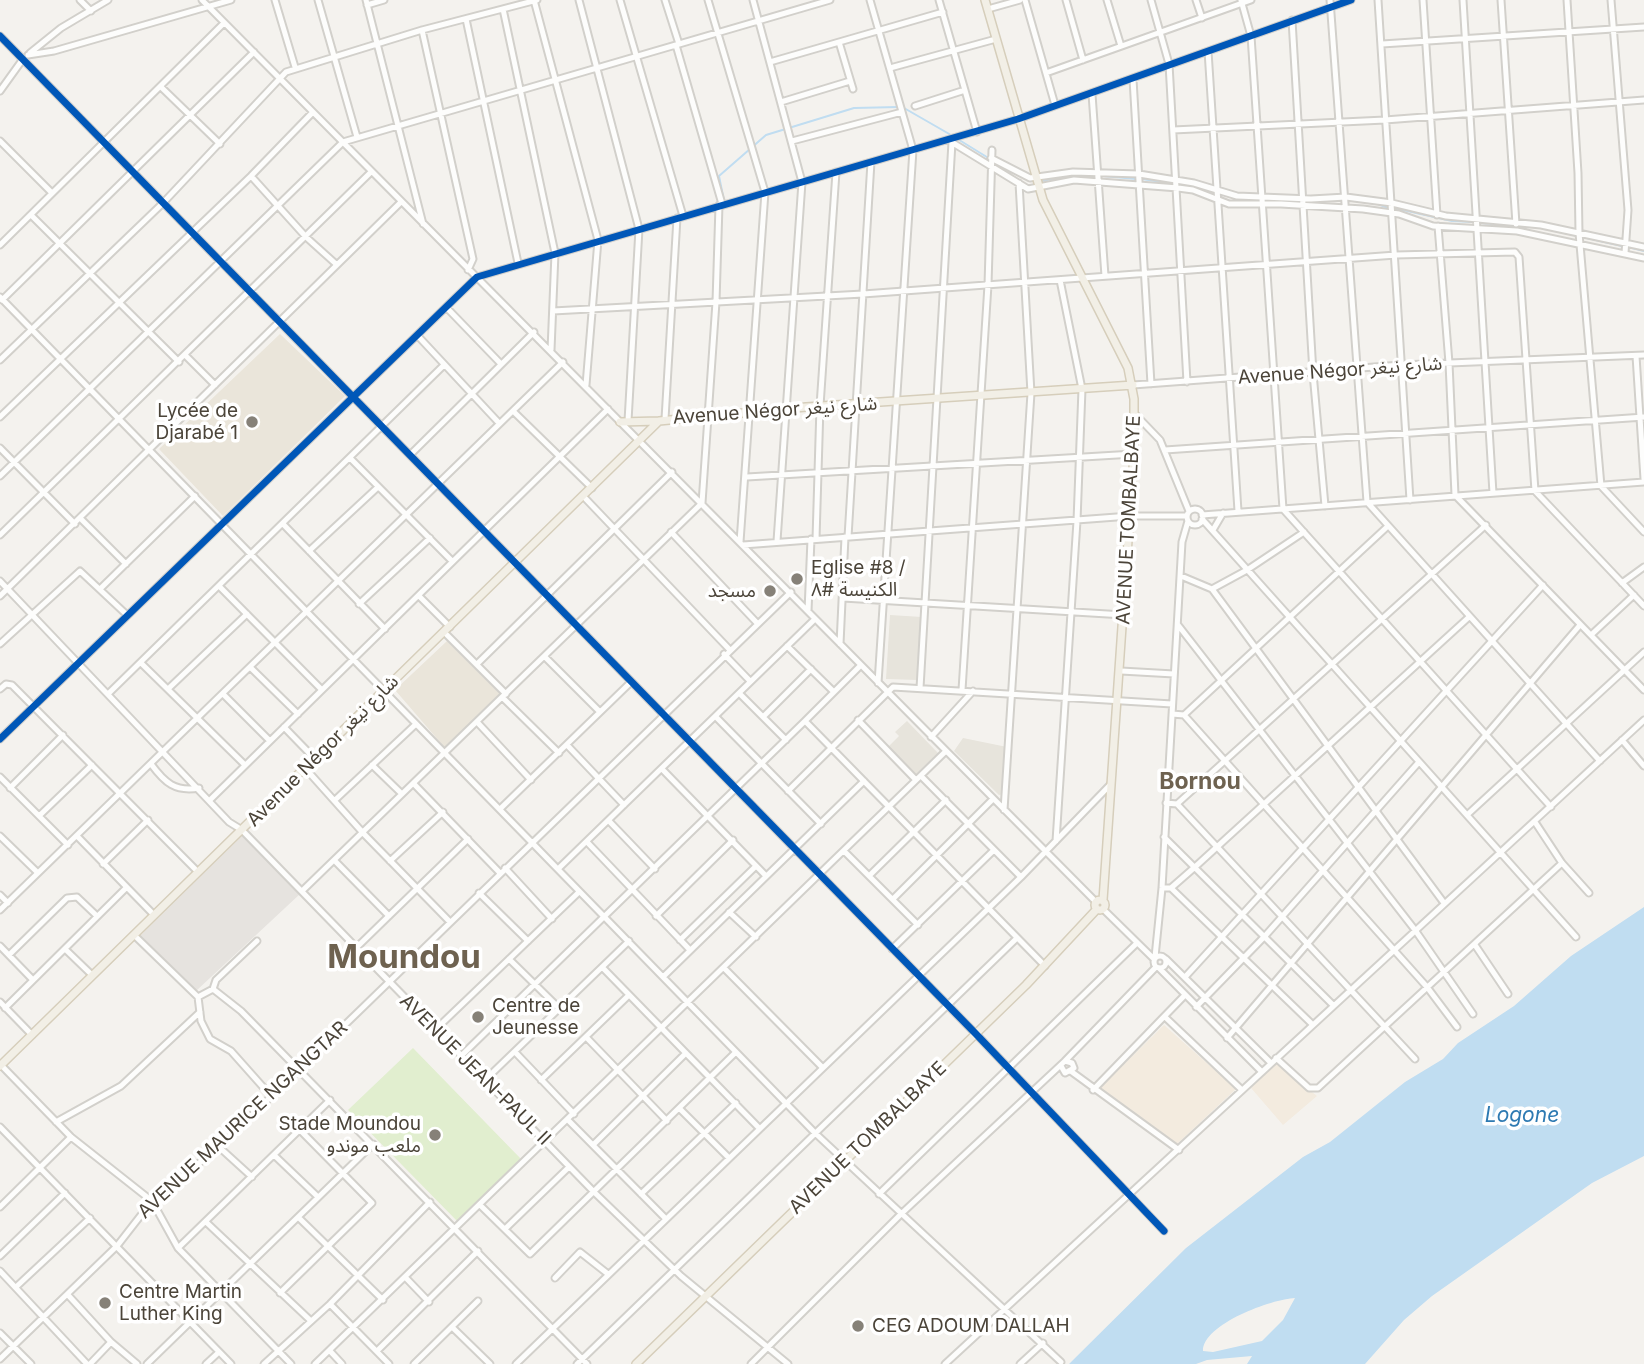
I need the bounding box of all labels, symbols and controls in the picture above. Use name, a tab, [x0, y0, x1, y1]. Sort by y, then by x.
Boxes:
street label: Avenue Négor شارع نيغر	[1237, 352, 1443, 390]
street label: Avenue Négor شارع نيغر	[672, 392, 878, 430]
place label: Lycée de Djarabé 1	[155, 400, 238, 444]
marker: Lycée de Djarabé 1	[244, 414, 260, 430]
street label: AVENUE TOMBALBAYE	[1112, 415, 1146, 625]
place label: Eglise #8 / الكنيسة #٨	[811, 557, 906, 601]
marker: Eglise #8 / الكنيسة #٨	[789, 571, 805, 587]
place label: مسجد	[708, 580, 756, 602]
marker: مسجد	[762, 583, 778, 599]
street label: Avenue Négor شارع نيغر	[242, 670, 404, 832]
district label: Bornou	[1159, 768, 1241, 796]
district label: Moundou	[327, 938, 481, 978]
street label: AVENUE JEAN-PAUL II	[395, 990, 555, 1150]
place label: Centre de Jeunesse	[492, 995, 580, 1039]
marker: Centre de Jeunesse	[470, 1009, 486, 1025]
street label: AVENUE MAURICE NGANGTAR	[133, 1017, 353, 1223]
street label: AVENUE TOMBALBAYE	[785, 1057, 951, 1219]
water label: Logone	[1485, 1103, 1559, 1129]
place label: Stade Moundou ملعب موندو	[279, 1113, 421, 1157]
marker: Stade Moundou ملعب موندو	[427, 1127, 443, 1143]
place label: Centre Martin Luther King	[119, 1281, 242, 1325]
marker: Centre Martin Luther King	[97, 1295, 113, 1311]
place label: CEG ADOUM DALLAH	[872, 1315, 1070, 1337]
marker: CEG ADOUM DALLAH	[850, 1318, 866, 1334]

